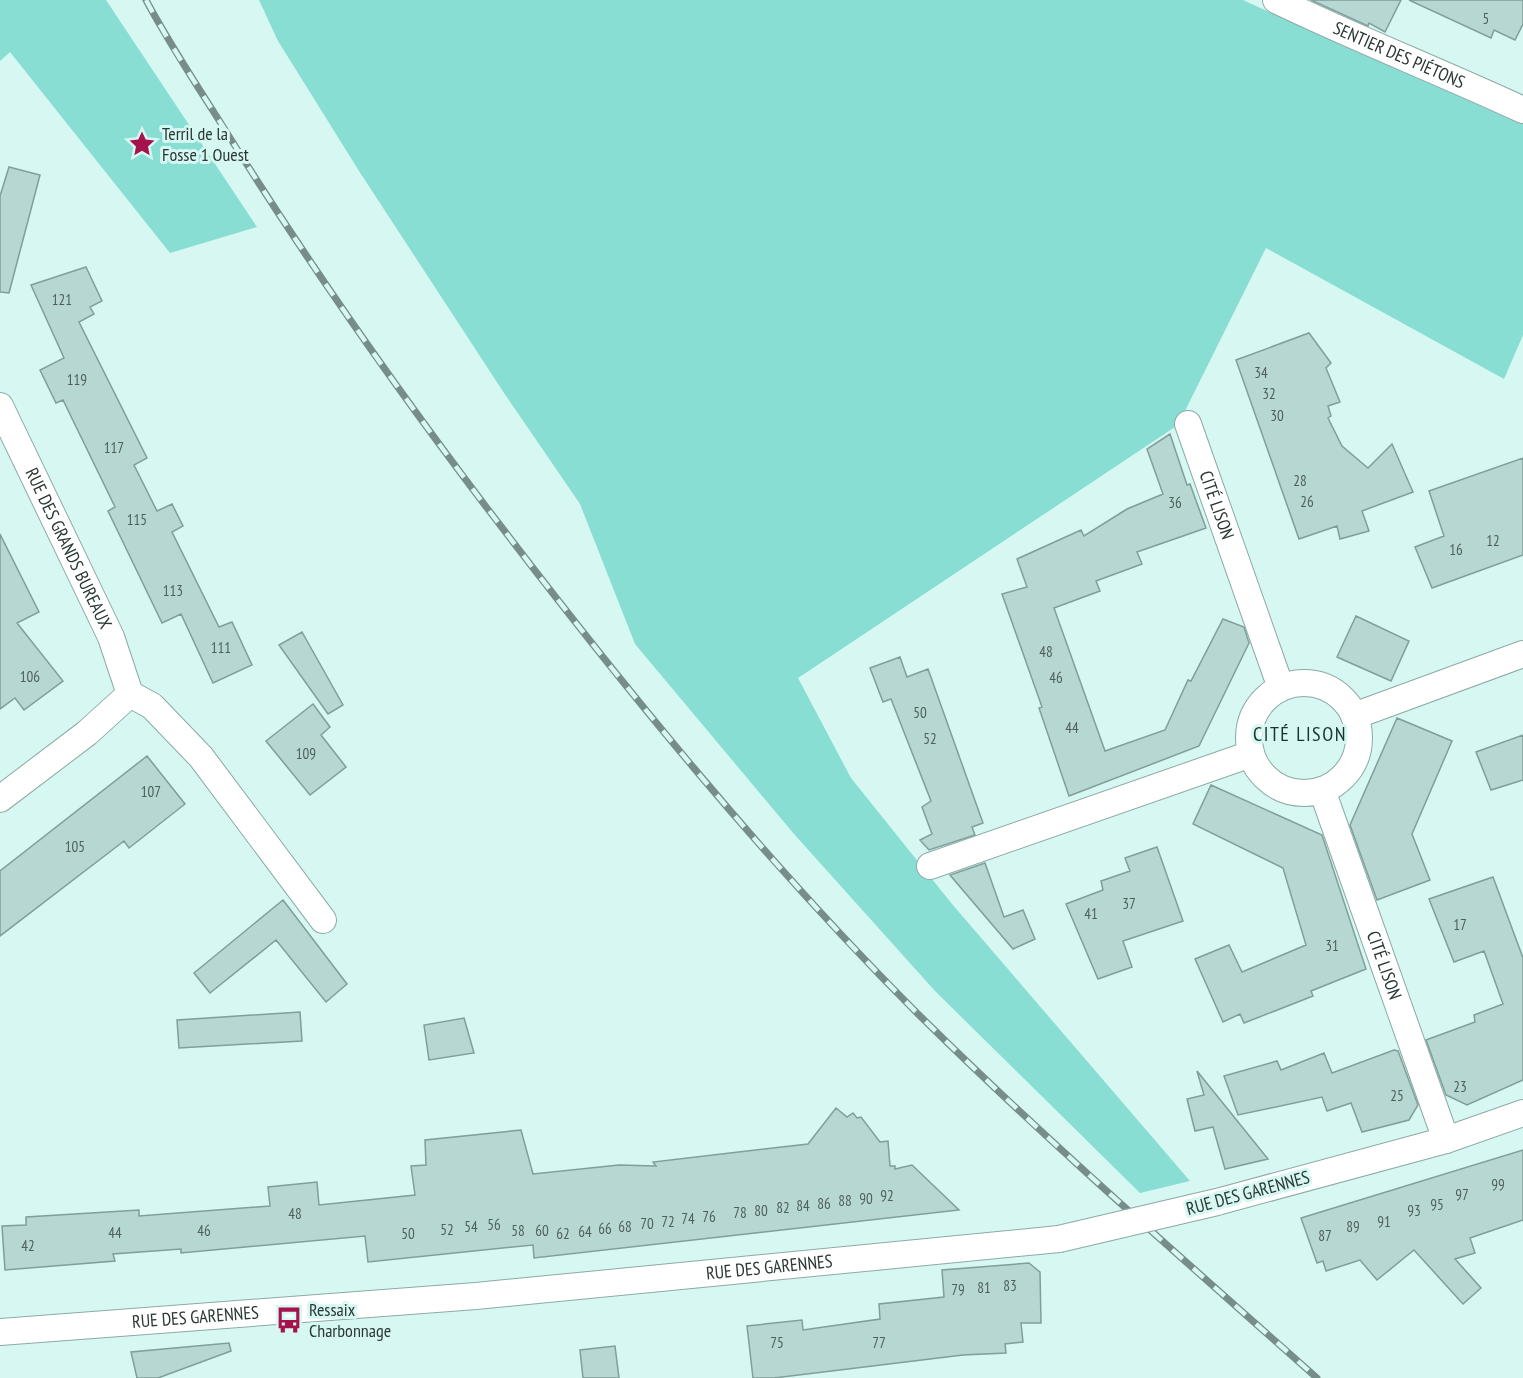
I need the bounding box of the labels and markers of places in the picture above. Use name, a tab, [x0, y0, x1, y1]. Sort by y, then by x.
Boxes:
place label: Terril de la Fosse 1 Ouest	[162, 122, 249, 166]
place icon: Terril de la Fosse 1 Ouest	[127, 129, 157, 159]
place label: Ressaix Charbonnage	[309, 1298, 391, 1342]
bus stop icon: Ressaix Charbonnage	[274, 1305, 304, 1335]

